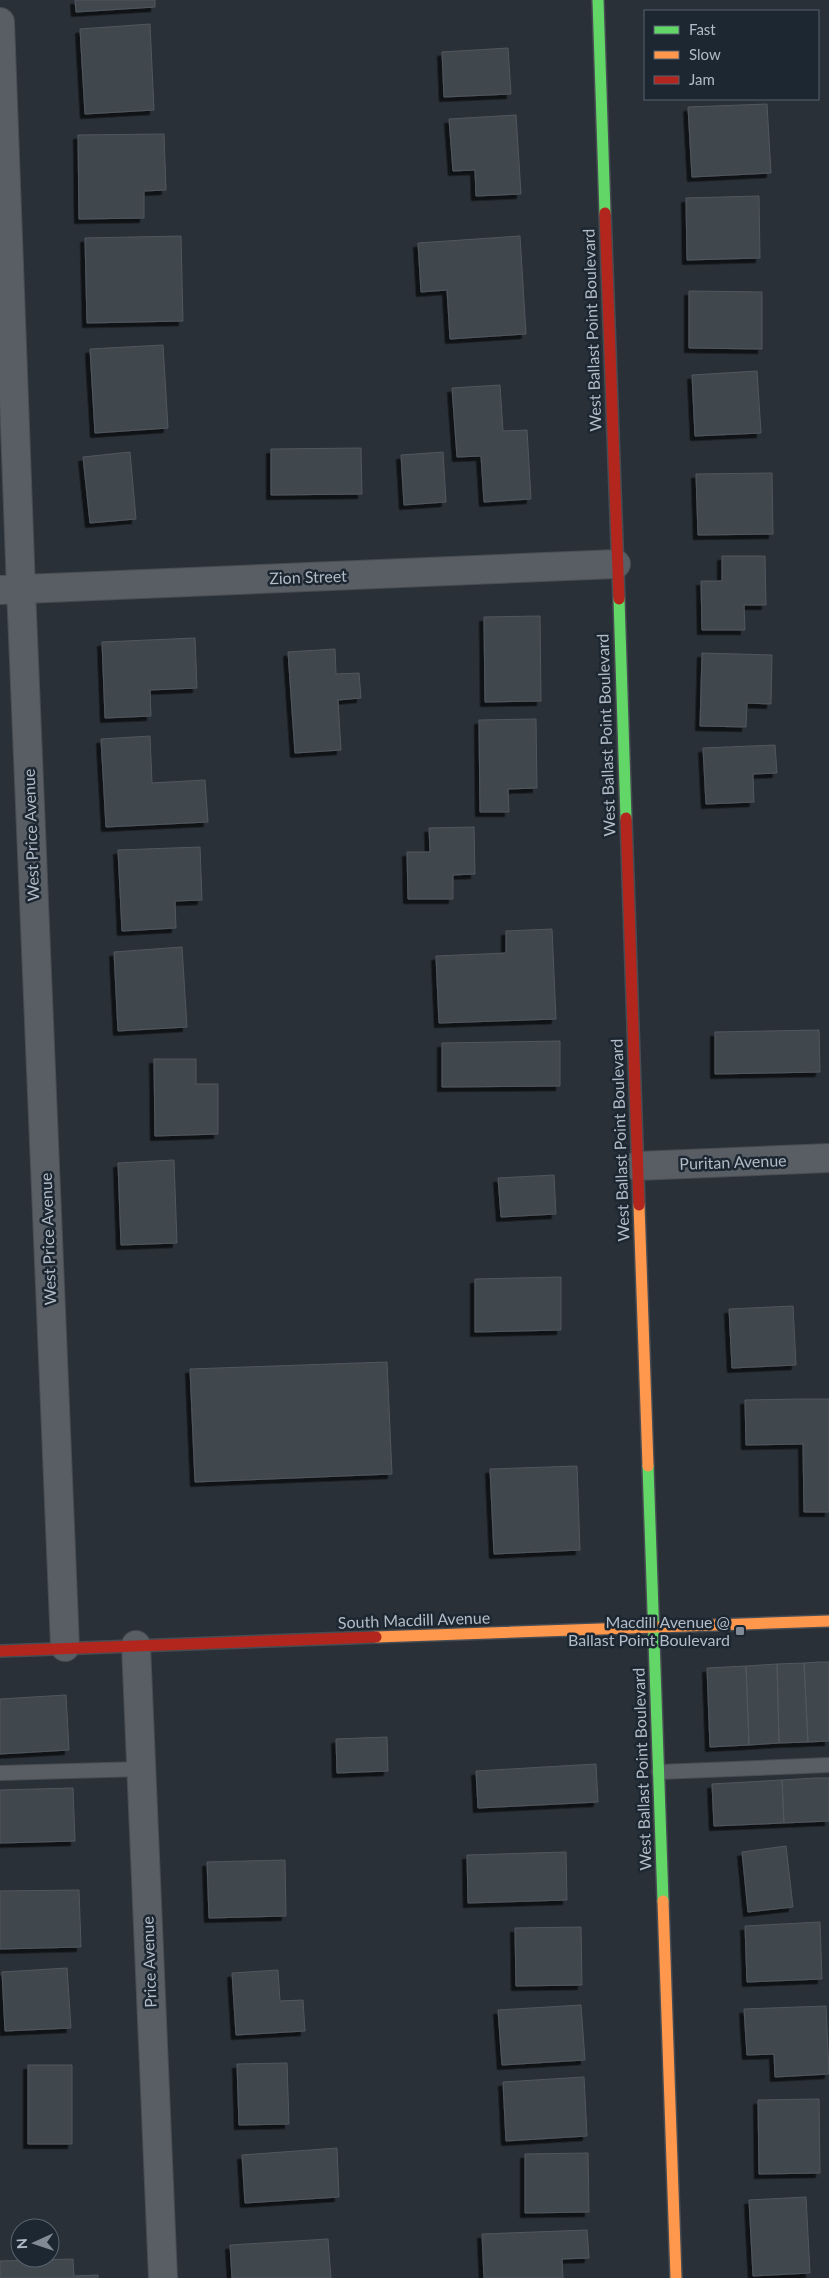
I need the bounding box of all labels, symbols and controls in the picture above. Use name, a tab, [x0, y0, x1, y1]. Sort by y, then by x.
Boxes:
legend	[644, 10, 819, 100]
text: Fast	[689, 20, 716, 38]
text: Slow	[689, 45, 721, 63]
text: Jam	[689, 70, 715, 88]
street label: West Ballast Point Boulevard	[578, 228, 605, 432]
street label: Zion Street	[269, 566, 347, 587]
street label: West Ballast Point Boulevard	[592, 633, 619, 837]
street label: West Price Avenue	[19, 768, 42, 902]
street label: West Ballast Point Boulevard	[606, 1038, 633, 1242]
street label: Puritan Avenue	[679, 1150, 787, 1173]
street label: West Price Avenue	[36, 1172, 59, 1306]
street label: South Macdill Avenue	[338, 1607, 490, 1632]
place label: Macdill Avenue @ Ballast Point Boulevard	[568, 1612, 730, 1649]
marker: Macdill Avenue @ Ballast Point Boulevard	[734, 1625, 746, 1637]
street label: West Ballast Point Boulevard	[628, 1667, 655, 1871]
street label: Price Avenue	[137, 1916, 160, 2008]
north arrow	[10, 2218, 60, 2268]
text: N	[13, 2238, 30, 2250]

